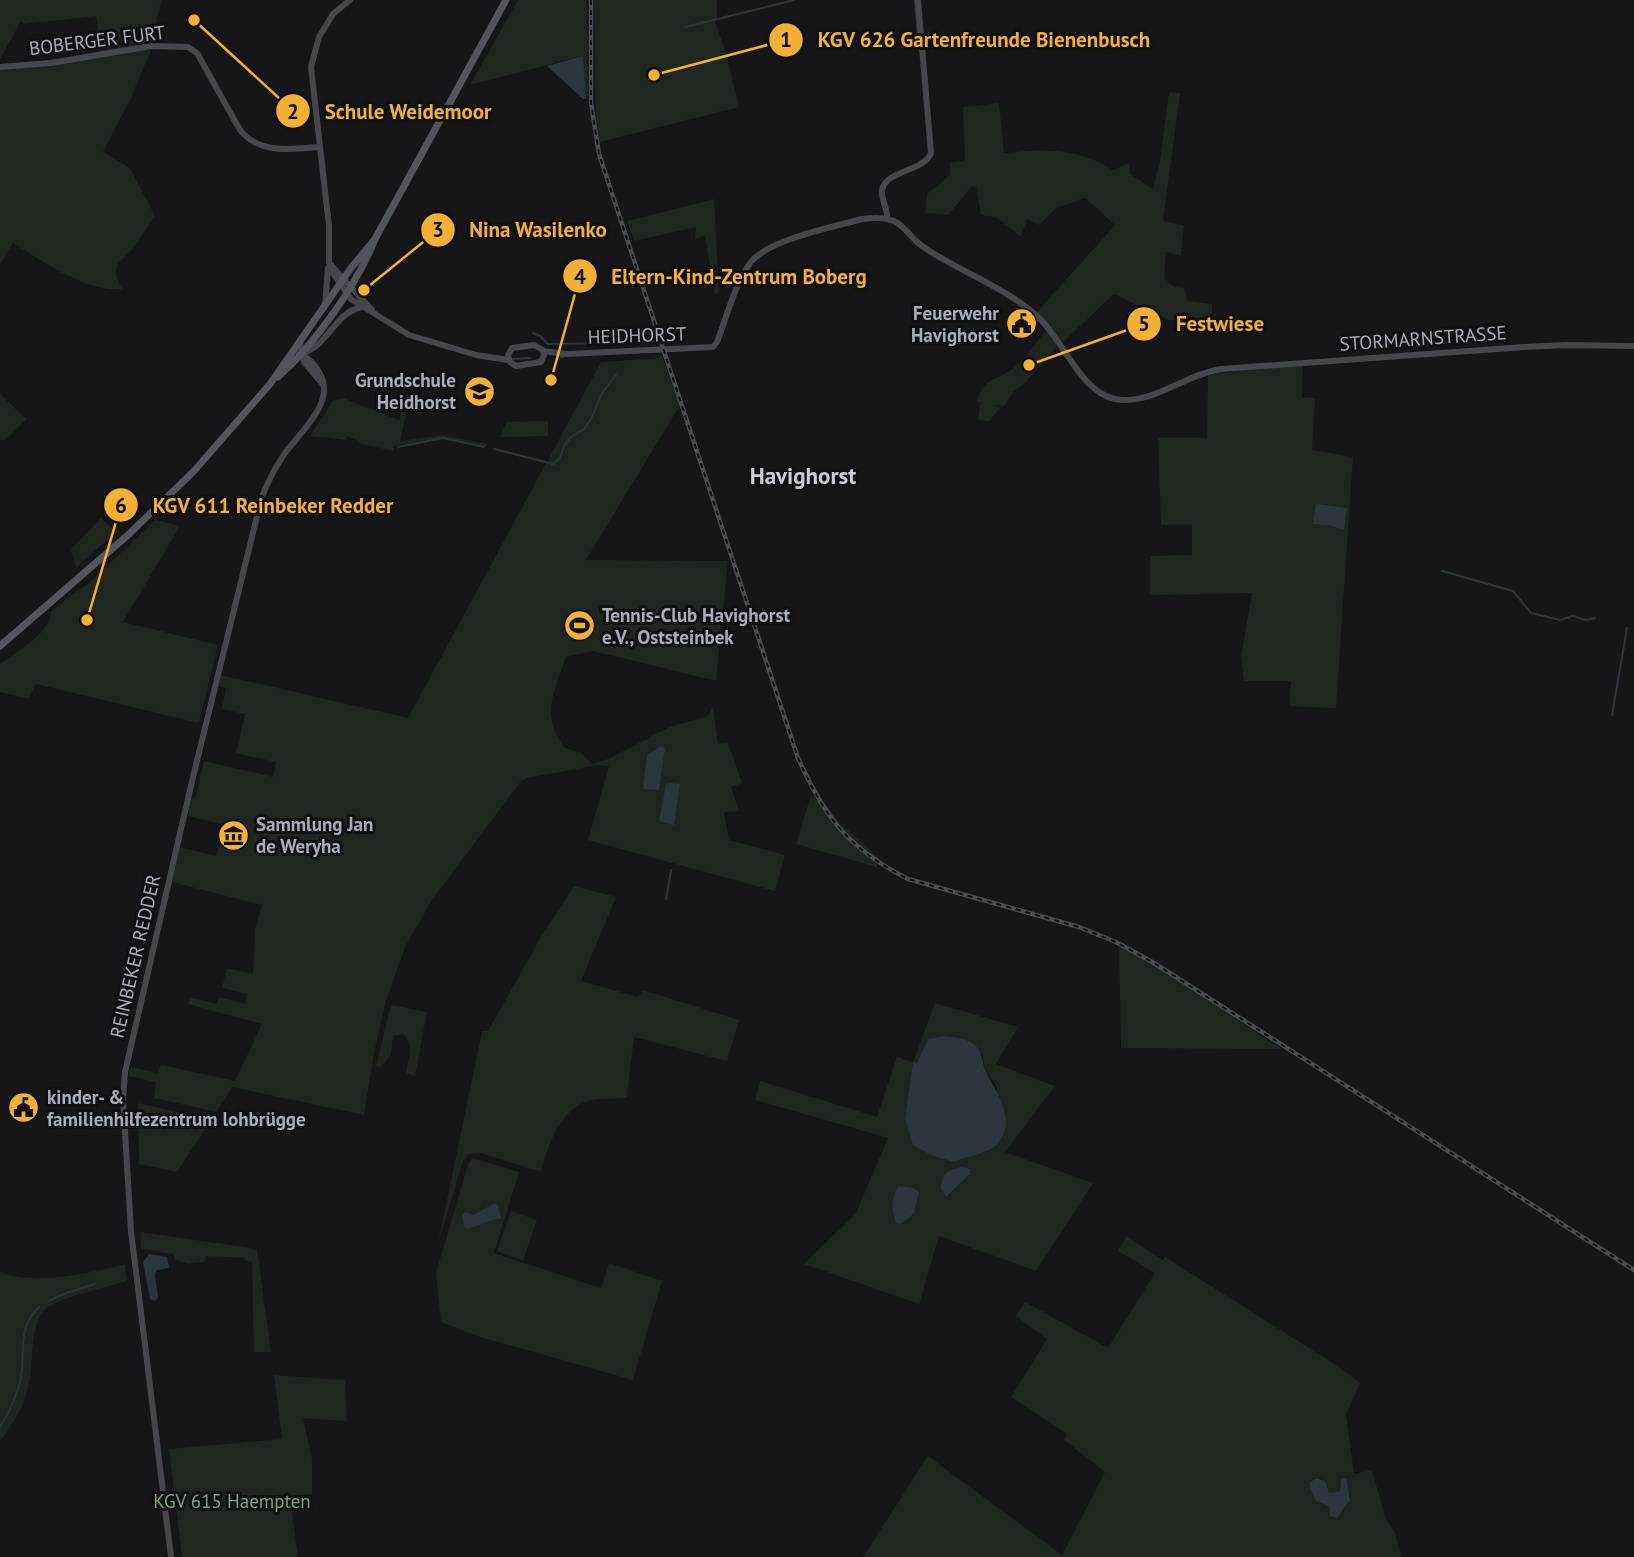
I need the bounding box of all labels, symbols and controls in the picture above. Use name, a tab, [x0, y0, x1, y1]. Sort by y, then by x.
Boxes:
callout: KGV 626 Gartenfreunde Bienenbusch	[768, 19, 1164, 61]
street label: BOBERGER FURT	[28, 20, 167, 60]
text: 1	[780, 26, 792, 53]
text: KGV 626 Gartenfreunde Bienenbusch	[818, 26, 1150, 53]
callout: Schule Weidemoor	[276, 90, 506, 132]
text: 2	[287, 98, 299, 125]
text: Schule Weidemoor	[325, 98, 492, 125]
callout: Nina Wasilenko	[420, 209, 622, 251]
text: 3	[432, 216, 444, 243]
text: Nina Wasilenko	[469, 216, 607, 243]
callout: Eltern-Kind-Zentrum Boberg	[563, 255, 881, 297]
text: 4	[574, 263, 586, 290]
text: Eltern-Kind-Zentrum Boberg	[611, 263, 867, 290]
place label: Feuerwehr Havighorst	[911, 301, 999, 347]
callout: Festwiese	[1127, 303, 1278, 345]
public building icon: Feuerwehr Havighorst	[1005, 307, 1039, 341]
text: 5	[1138, 310, 1150, 337]
text: Festwiese	[1176, 310, 1264, 337]
street label: STORMARNSTRASSE	[1339, 320, 1507, 356]
street label: HEIDHORST	[587, 321, 687, 349]
place label: Grundschule Heidhorst	[355, 368, 456, 414]
school or university icon: Grundschule Heidhorst	[462, 374, 496, 408]
district label: Havighorst	[750, 461, 856, 490]
callout: KGV 611 Reinbeker Redder	[104, 484, 408, 526]
text: 6	[115, 492, 127, 519]
text: KGV 611 Reinbeker Redder	[153, 492, 394, 519]
place label: Tennis-Club Havighorst e.V., Oststeinbek	[602, 603, 791, 649]
sports icon: Tennis-Club Havighorst e.V., Oststeinbek	[562, 609, 596, 643]
place label: Sammlung Jan de Weryha	[256, 812, 373, 858]
museum icon: Sammlung Jan de Weryha	[216, 818, 250, 852]
street label: REINBEKER REDDER	[105, 872, 165, 1040]
place label: kinder- & familienhilfezentrum lohbrügge	[47, 1085, 306, 1131]
public building icon: kinder- & familienhilfezentrum lohbrügge	[7, 1091, 41, 1125]
park label: KGV 615 Haempten	[153, 1489, 311, 1513]

